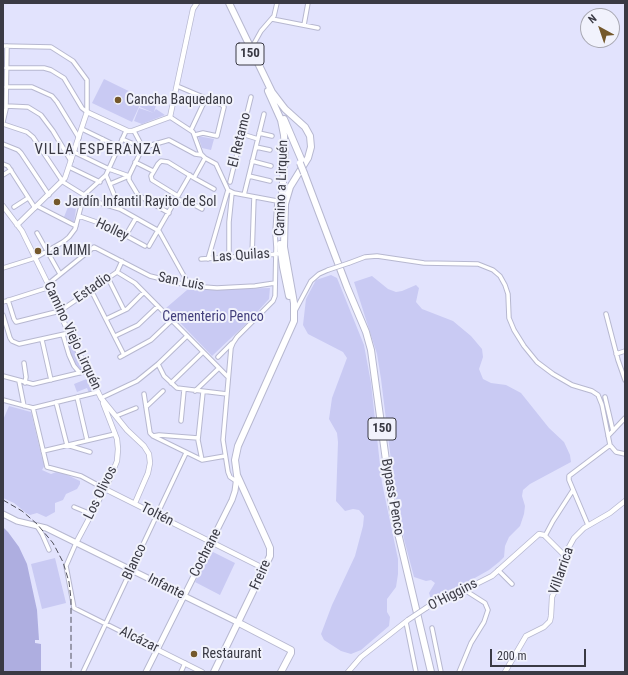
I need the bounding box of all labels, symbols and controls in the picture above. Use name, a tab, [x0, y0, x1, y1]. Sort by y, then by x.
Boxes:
north arrow	[580, 8, 620, 48]
text: N	[586, 12, 599, 26]
road number: 150	[236, 43, 264, 65]
place label: Cancha Baquedano	[126, 92, 233, 108]
marker: Cancha Baquedano	[113, 95, 123, 105]
street label: El Retamo	[225, 111, 255, 169]
street label: Camino a Lirquén	[272, 140, 292, 236]
district label: VILLA ESPERANZA	[34, 141, 162, 159]
place label: Jardín Infantil Rayito de Sol	[65, 194, 216, 210]
marker: Jardín Infantil Rayito de Sol	[52, 197, 62, 207]
street label: Holley	[93, 215, 131, 245]
place label: La MIMI	[46, 243, 91, 259]
marker: La MIMI	[33, 246, 43, 256]
street label: Las Quilas	[212, 246, 270, 266]
street label: Estadio	[71, 269, 115, 307]
street label: San Luis	[156, 269, 206, 295]
street label: Camino Viejo Lirquén	[40, 279, 104, 393]
park label: Cementerio Penco	[162, 309, 264, 325]
road number: 150	[368, 418, 396, 440]
street label: Bypass Penco	[377, 457, 407, 537]
street label: Los Olivos	[81, 464, 121, 522]
street label: Toltén	[138, 500, 176, 530]
street label: Cochrane	[187, 526, 225, 580]
street label: Blanco	[119, 541, 151, 583]
street label: Villarrica	[546, 545, 578, 597]
street label: Freire	[247, 557, 275, 593]
street label: Infante	[145, 571, 187, 603]
street label: O'Higgins	[426, 575, 480, 615]
street label: Alcázar	[117, 623, 161, 657]
scale bar	[492, 641, 588, 667]
place label: Restaurant	[202, 646, 262, 662]
marker: Restaurant	[189, 649, 199, 659]
text: 200 m	[497, 649, 527, 663]

